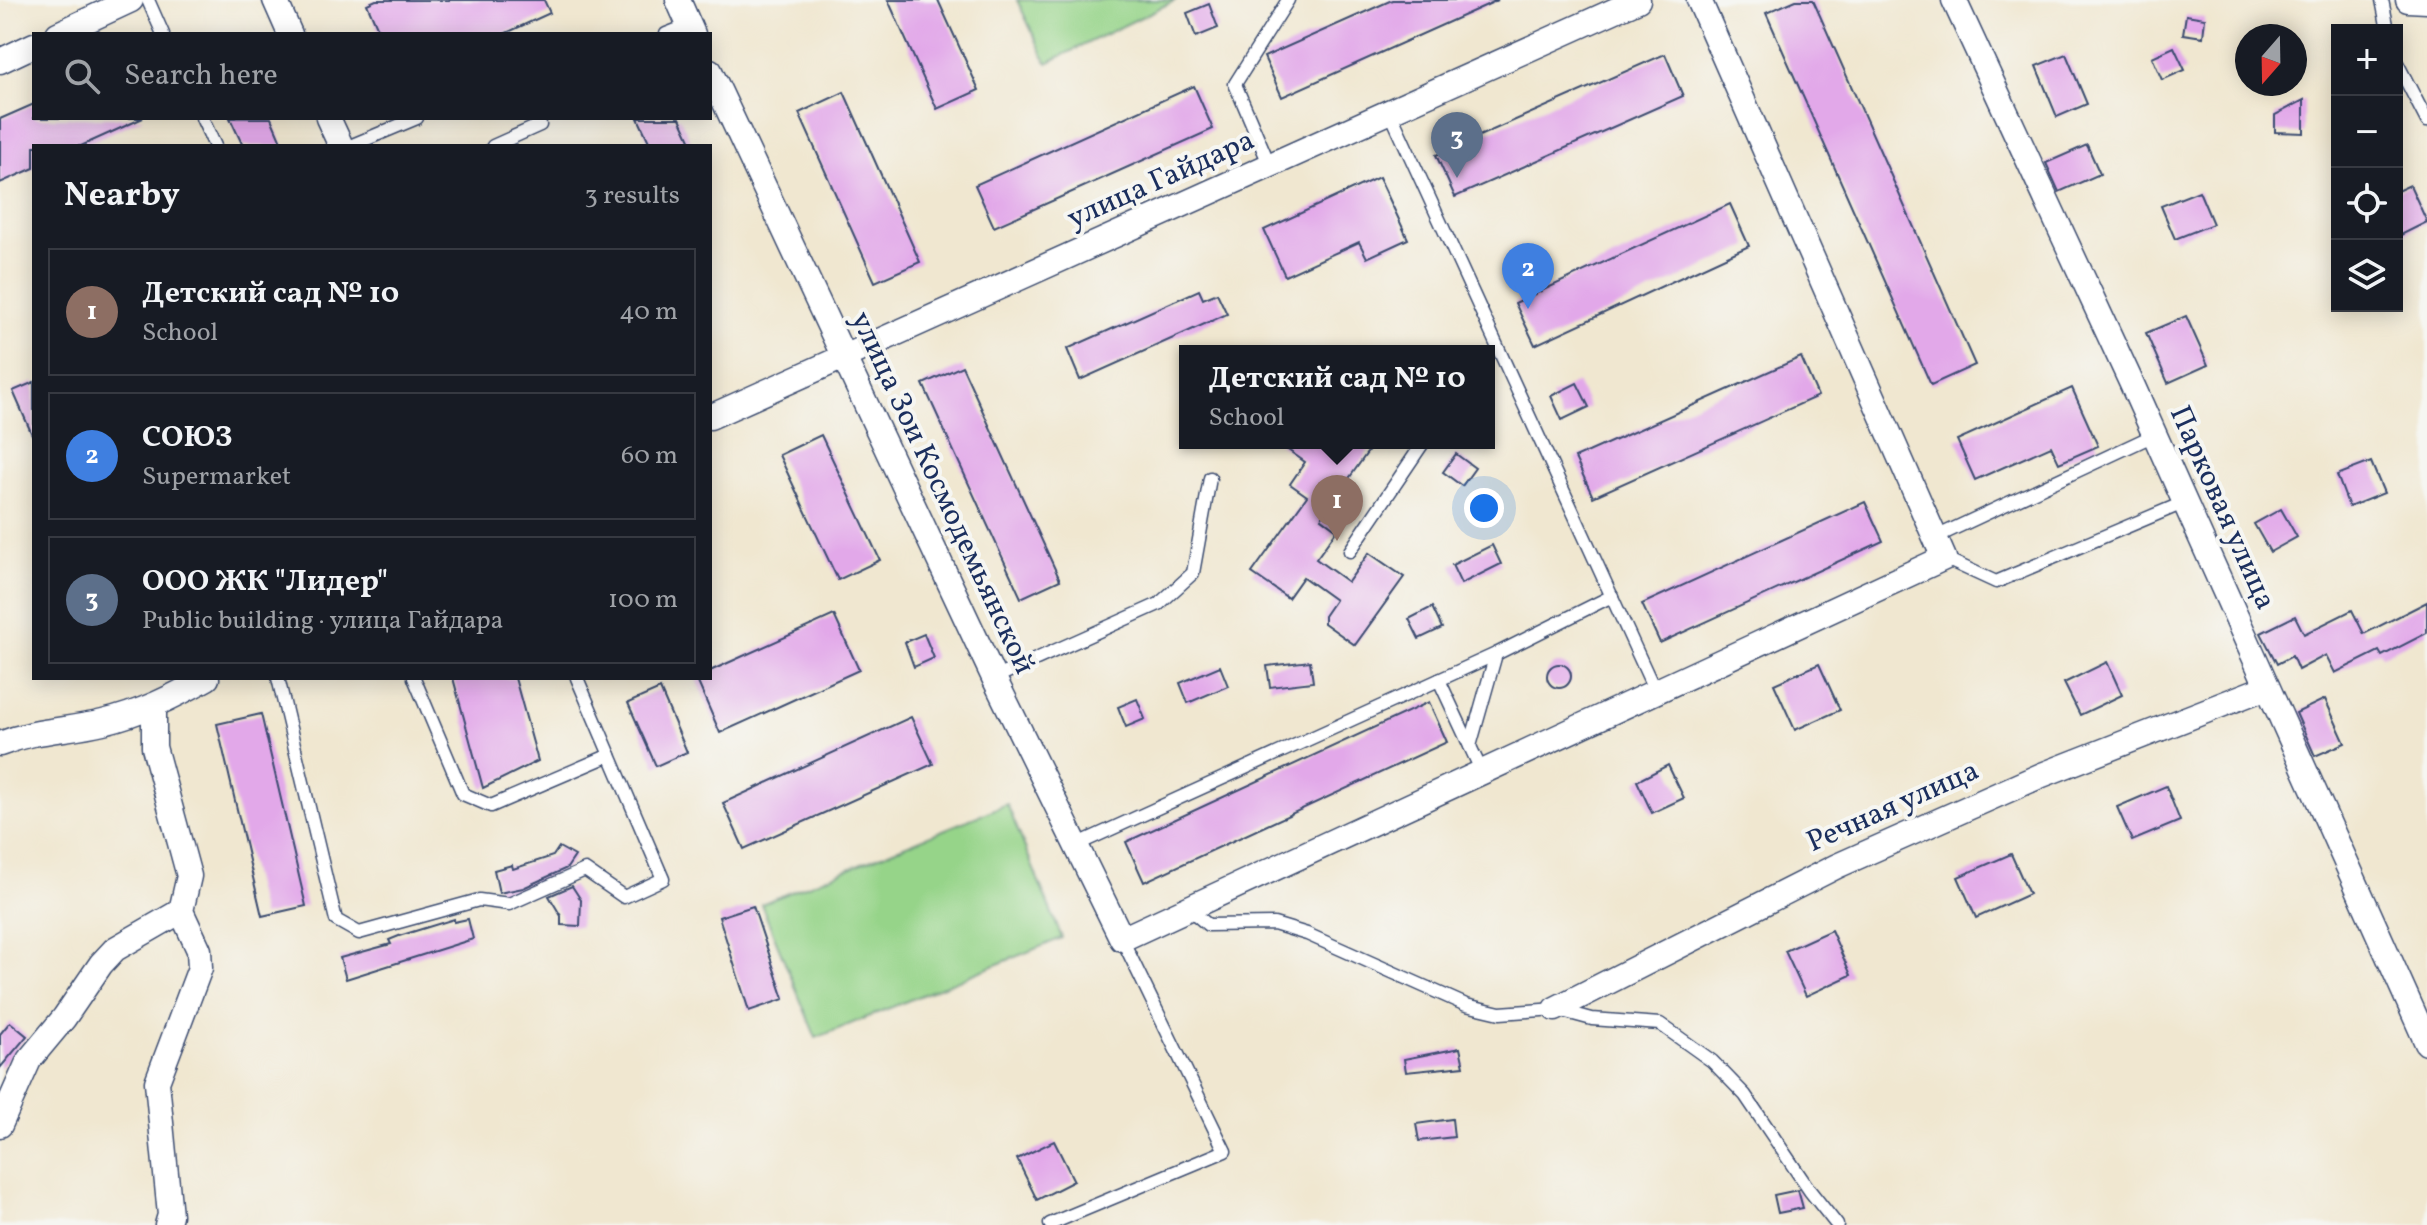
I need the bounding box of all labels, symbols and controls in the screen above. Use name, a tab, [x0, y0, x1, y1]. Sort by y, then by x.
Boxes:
north arrow	[2235, 24, 2307, 96]
map controls	[2331, 24, 2403, 312]
button: +	[2331, 24, 2403, 96]
search box	[32, 32, 712, 120]
icon: search	[60, 54, 104, 98]
text: Search here	[124, 55, 278, 97]
button: −	[2331, 96, 2403, 168]
pin: 3	[1431, 112, 1483, 178]
street label: улица Гайдара	[1061, 120, 1261, 240]
button: locate	[2331, 168, 2403, 240]
text: Nearby	[64, 173, 180, 220]
text: 3 results	[584, 178, 680, 214]
button: layers	[2331, 240, 2403, 312]
pin: 2	[1502, 243, 1554, 309]
text: Детский сад № 10	[142, 273, 399, 315]
text: 1	[87, 294, 97, 330]
text: 40 m	[619, 294, 678, 330]
street label: улица Зои Космодемьянской	[839, 305, 1045, 681]
text: School	[142, 315, 218, 351]
popup	[1179, 345, 1495, 449]
text: Детский сад № 10	[1208, 358, 1466, 400]
street label: Парковая улица	[2158, 399, 2286, 617]
text: School	[1208, 400, 1284, 436]
text: СОЮЗ	[142, 417, 233, 459]
text: 2	[85, 438, 99, 474]
text: 60 m	[621, 438, 678, 474]
text: Supermarket	[142, 459, 291, 495]
pin: 1	[1311, 475, 1363, 541]
your location	[1464, 488, 1504, 528]
text: ООО ЖК "Лидер"	[142, 561, 388, 603]
text: 3	[85, 582, 99, 618]
text: 100 m	[608, 582, 678, 618]
text: Public building · улица Гайдара	[142, 603, 504, 639]
street label: Речная улица	[1800, 750, 1986, 864]

